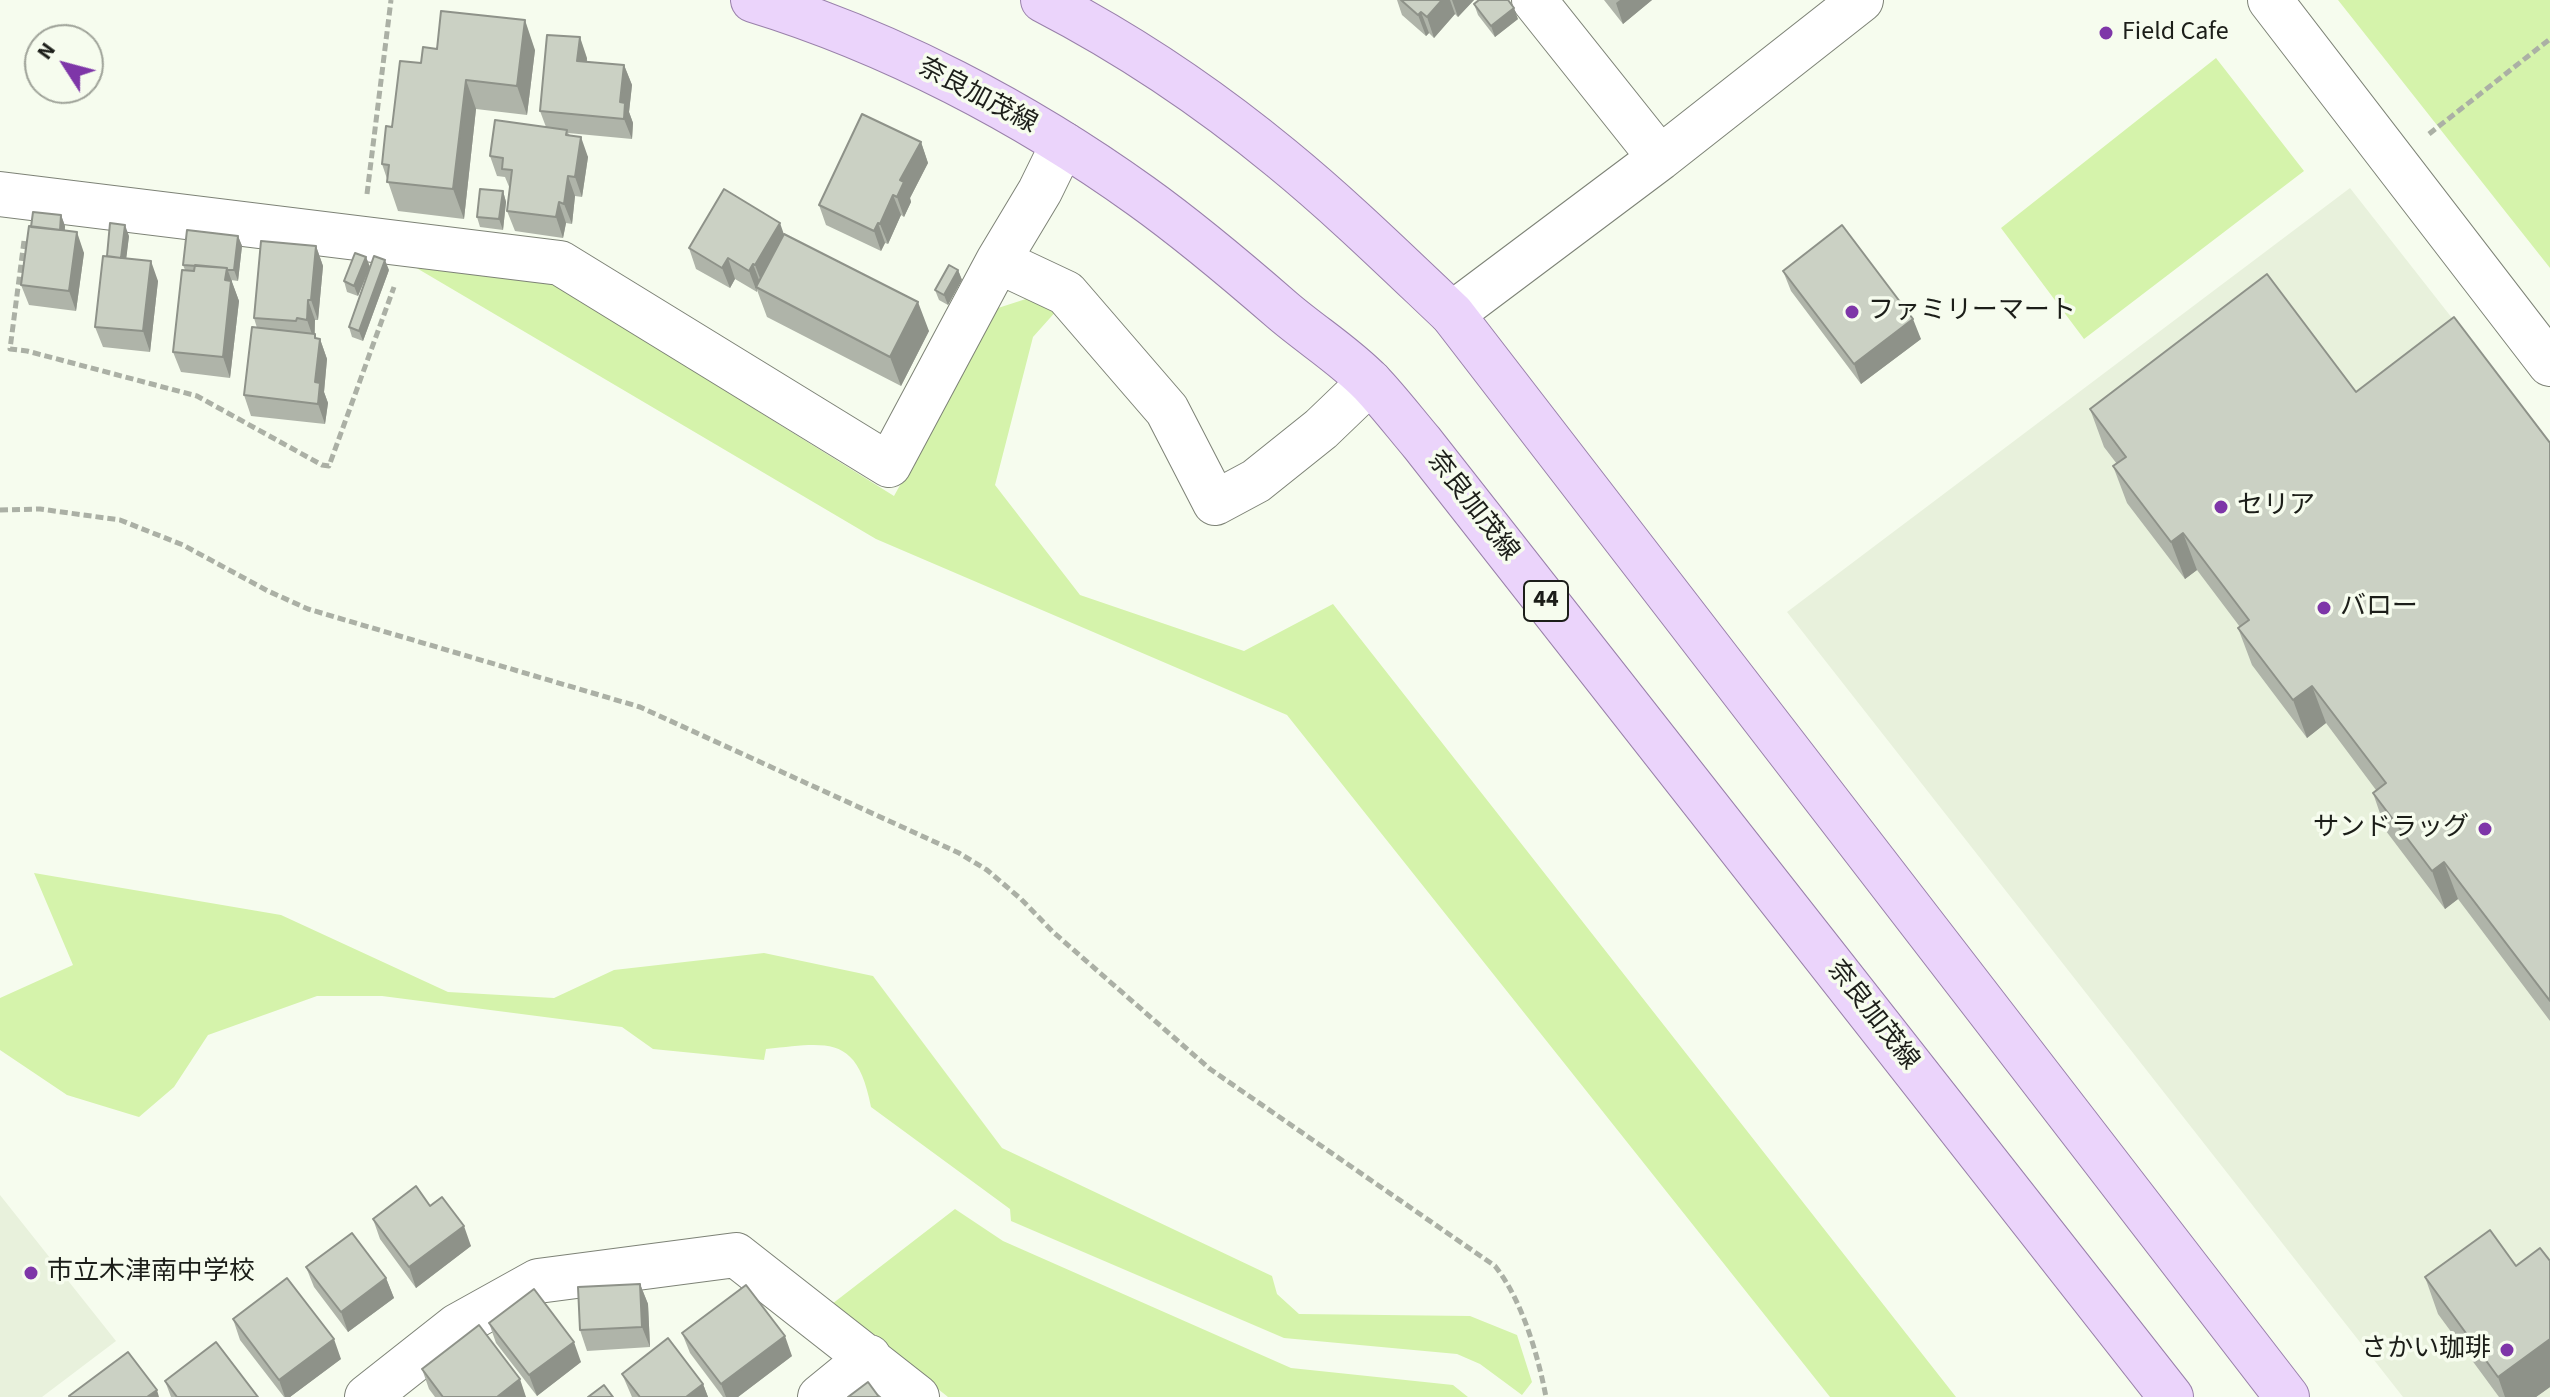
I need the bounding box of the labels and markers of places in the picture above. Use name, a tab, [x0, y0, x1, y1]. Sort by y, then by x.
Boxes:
place label: Field Cafe	[2122, 17, 2229, 49]
marker: Field Cafe	[2097, 24, 2115, 42]
place label: ファミリーマート	[1868, 296, 2076, 328]
marker: ファミリーマート	[1843, 303, 1861, 321]
place label: セリア	[2237, 491, 2315, 523]
marker: セリア	[2212, 498, 2230, 516]
place label: バロー	[2340, 592, 2418, 624]
marker: バロー	[2315, 599, 2333, 617]
place label: サンドラッグ	[2313, 813, 2469, 845]
marker: サンドラッグ	[2476, 820, 2494, 838]
place label: 市立木津南中学校	[47, 1257, 255, 1289]
marker: 市立木津南中学校	[22, 1264, 40, 1282]
place label: さかい珈琲	[2361, 1334, 2491, 1366]
marker: さかい珈琲	[2498, 1341, 2516, 1359]

